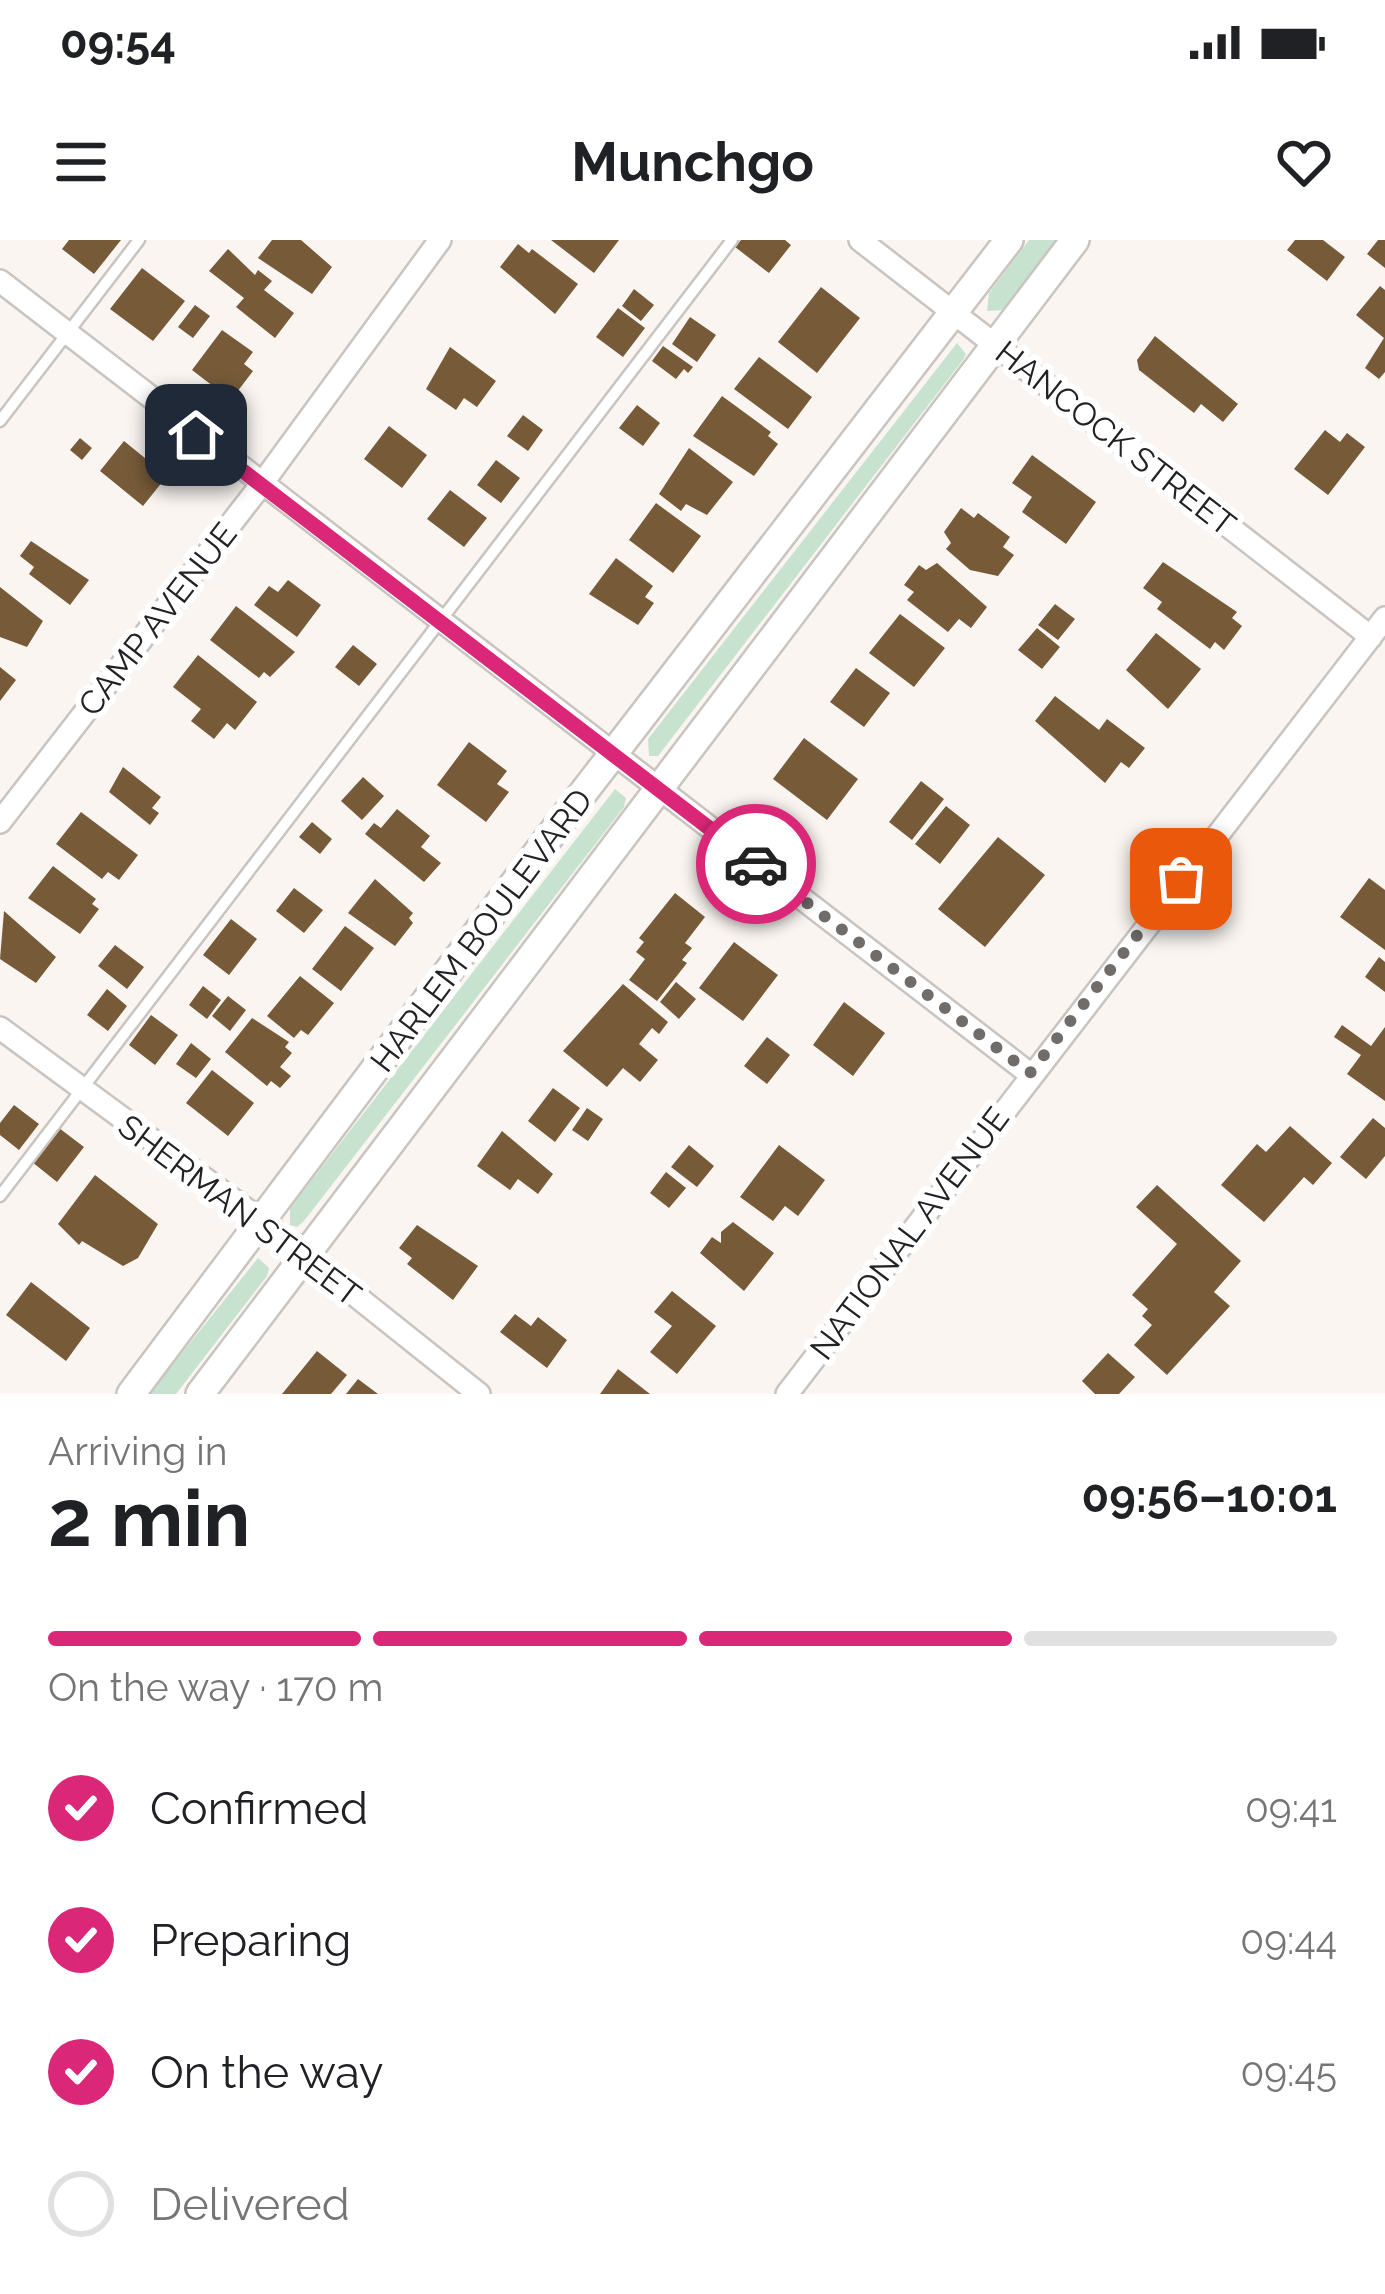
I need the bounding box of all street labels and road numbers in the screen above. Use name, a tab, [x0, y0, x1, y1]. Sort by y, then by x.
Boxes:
street label: HANCOCK STREET	[988, 333, 1243, 544]
street label: CAMP AVENUE	[70, 515, 245, 723]
street label: HARLEM BOULEVARD	[362, 781, 600, 1079]
street label: NATIONAL AVENUE	[802, 1100, 1017, 1367]
street label: SHERMAN STREET	[111, 1107, 369, 1314]

